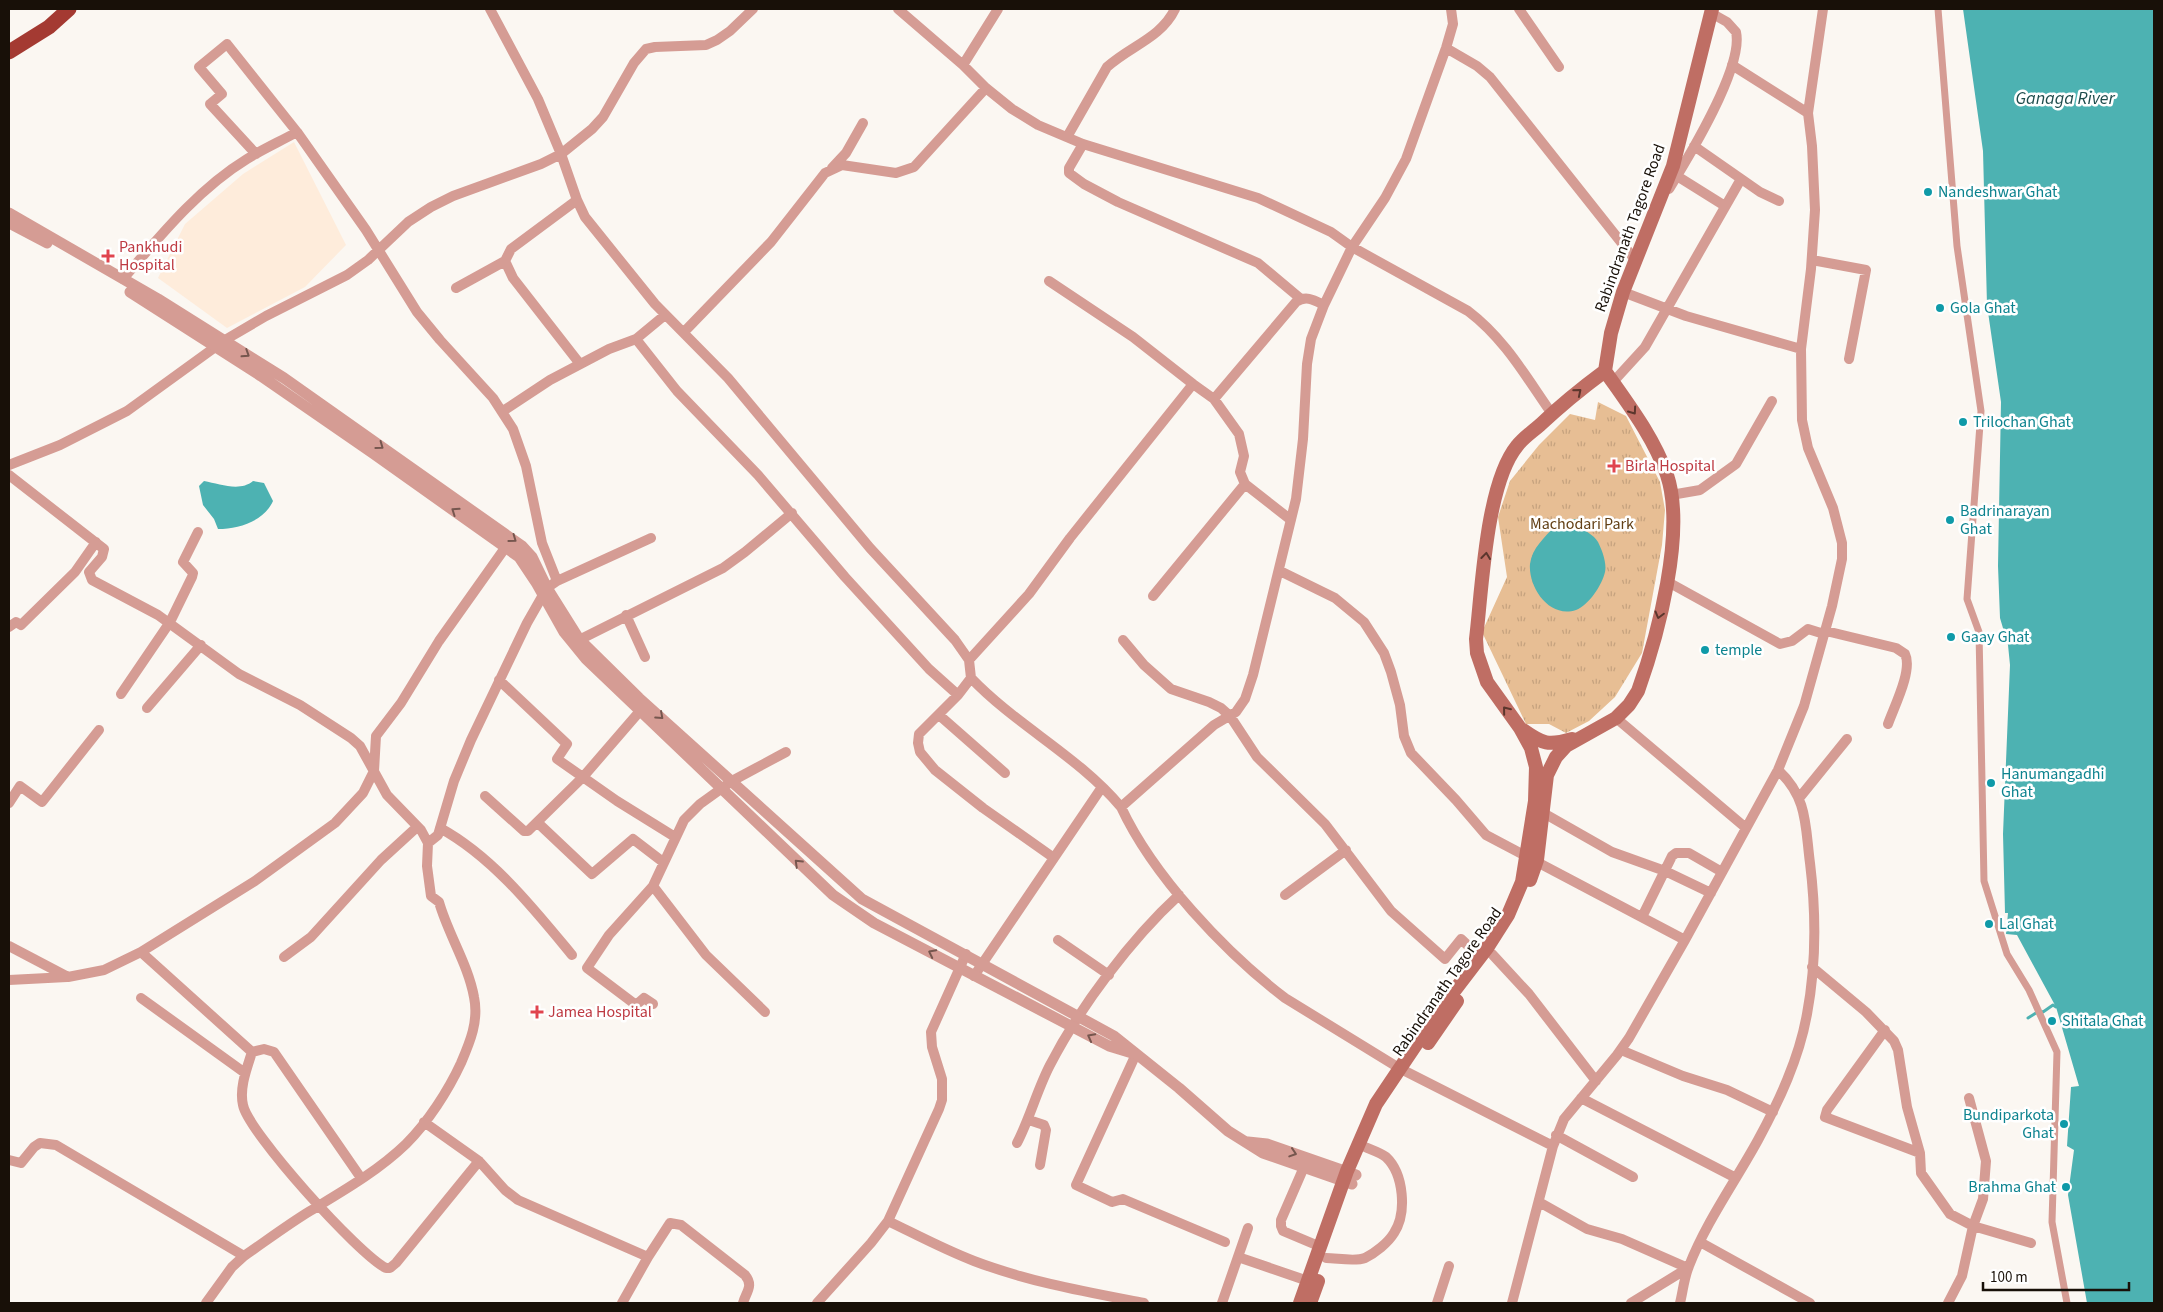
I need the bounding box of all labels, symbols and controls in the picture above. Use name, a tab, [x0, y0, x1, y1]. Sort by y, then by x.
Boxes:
water label: Ganaga River	[2015, 86, 2115, 111]
street label: Rabindranath Tagore Road	[1589, 141, 1671, 315]
place label: Nandeshwar Ghat	[1938, 181, 2058, 203]
marker: Nandeshwar Ghat	[1922, 186, 1934, 198]
place label: Pankhudi Hospital	[119, 236, 182, 276]
marker: Pankhudi Hospital	[101, 249, 115, 263]
place label: Gola Ghat	[1950, 297, 2016, 319]
marker: Gola Ghat	[1934, 302, 1946, 314]
one-way arrow	[241, 348, 250, 357]
one-way arrow	[1572, 389, 1581, 398]
one-way arrow	[1627, 405, 1636, 415]
place label: Trilochan Ghat	[1973, 411, 2072, 433]
marker: Trilochan Ghat	[1957, 416, 1969, 428]
one-way arrow	[375, 440, 384, 449]
place label: Birla Hospital	[1625, 455, 1715, 477]
marker: Birla Hospital	[1607, 459, 1621, 473]
place label: Badrinarayan Ghat	[1960, 500, 2050, 540]
one-way arrow	[451, 508, 461, 517]
park label: Machodari Park	[1530, 513, 1634, 535]
marker: Badrinarayan Ghat	[1944, 514, 1956, 526]
one-way arrow	[507, 534, 516, 542]
one-way arrow	[1480, 552, 1491, 560]
one-way arrow	[1654, 611, 1665, 620]
place label: Gaay Ghat	[1961, 626, 2030, 648]
marker: Gaay Ghat	[1945, 631, 1957, 643]
place label: temple	[1715, 639, 1762, 661]
marker: temple	[1699, 644, 1711, 656]
one-way arrow	[1504, 707, 1512, 716]
one-way arrow	[654, 711, 663, 720]
place label: Hanumangadhi Ghat	[2001, 763, 2104, 803]
marker: Hanumangadhi Ghat	[1985, 777, 1997, 789]
one-way arrow	[794, 860, 803, 869]
street label: Rabindranath Tagore Road	[1387, 903, 1507, 1061]
place label: Lal Ghat	[1999, 913, 2055, 935]
marker: Lal Ghat	[1983, 918, 1995, 930]
one-way arrow	[928, 949, 937, 959]
place label: Jamea Hospital	[548, 1001, 652, 1023]
marker: Jamea Hospital	[530, 1005, 544, 1019]
place label: Shitala Ghat	[2062, 1010, 2144, 1032]
marker: Shitala Ghat	[2046, 1015, 2058, 1027]
one-way arrow	[1087, 1033, 1096, 1043]
place label: Bundiparkota Ghat	[1963, 1104, 2055, 1144]
marker: Bundiparkota Ghat	[2058, 1118, 2070, 1130]
one-way arrow	[1289, 1148, 1297, 1158]
place label: Brahma Ghat	[1968, 1176, 2057, 1198]
marker: Brahma Ghat	[2060, 1181, 2072, 1193]
scale bar	[1983, 1260, 2129, 1292]
text: 100 m	[1990, 1267, 2028, 1288]

